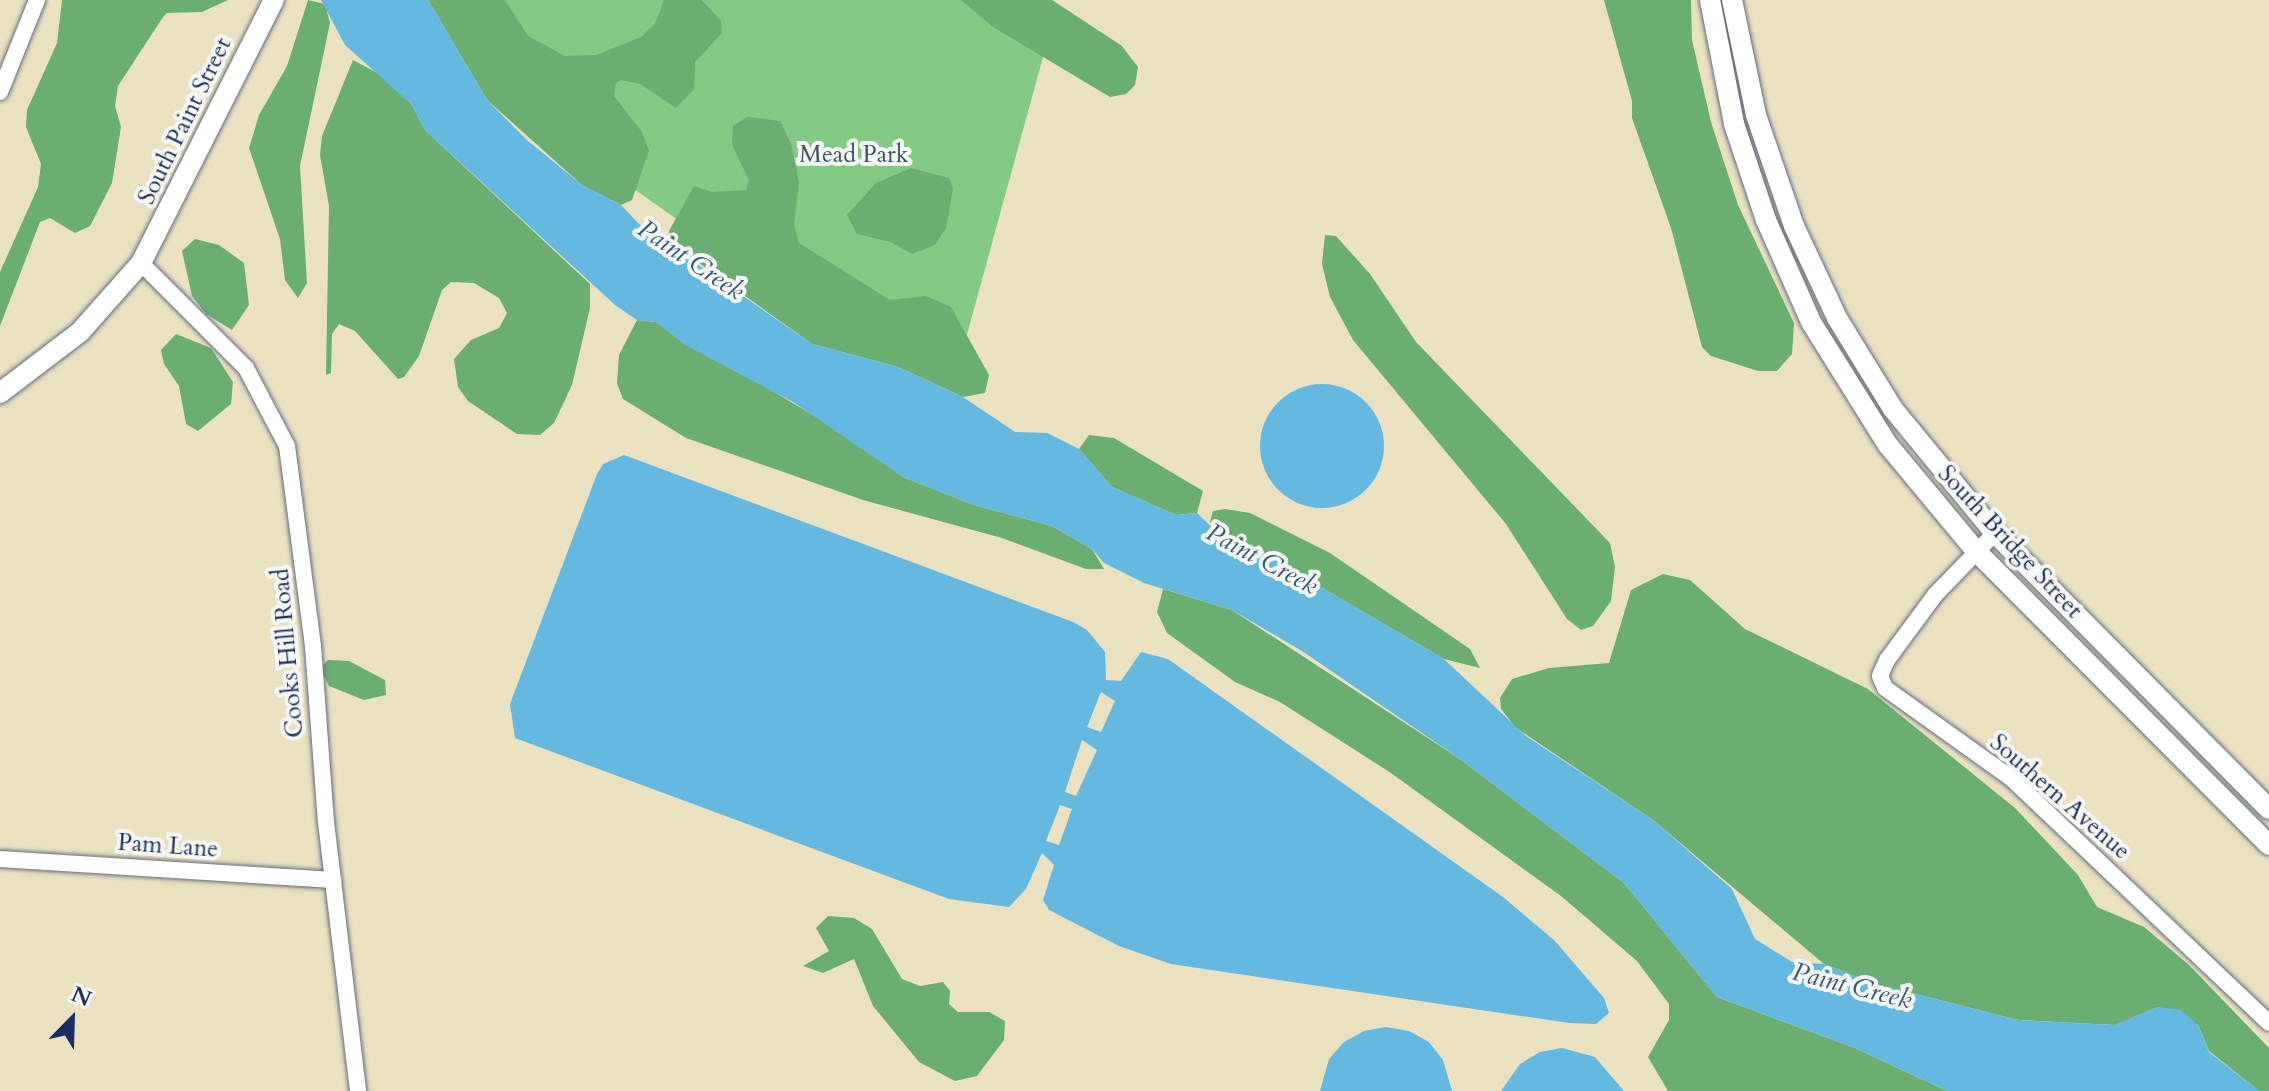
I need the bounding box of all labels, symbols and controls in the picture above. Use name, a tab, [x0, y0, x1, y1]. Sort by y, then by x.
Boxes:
street label: South Paint Street	[132, 33, 238, 209]
park label: Mead Park	[799, 141, 909, 169]
water label: Paint Creek	[632, 213, 750, 307]
street label: South Bridge Street	[1932, 460, 2088, 624]
water label: Paint Creek	[1201, 517, 1323, 601]
street label: Cooks Hill Road	[266, 567, 310, 739]
street label: Southern Avenue	[1984, 728, 2136, 866]
street label: Pam Lane	[117, 828, 219, 864]
water label: Paint Creek	[1789, 956, 1915, 1016]
north arrow	[32, 979, 112, 1059]
text: N	[67, 979, 96, 1014]

